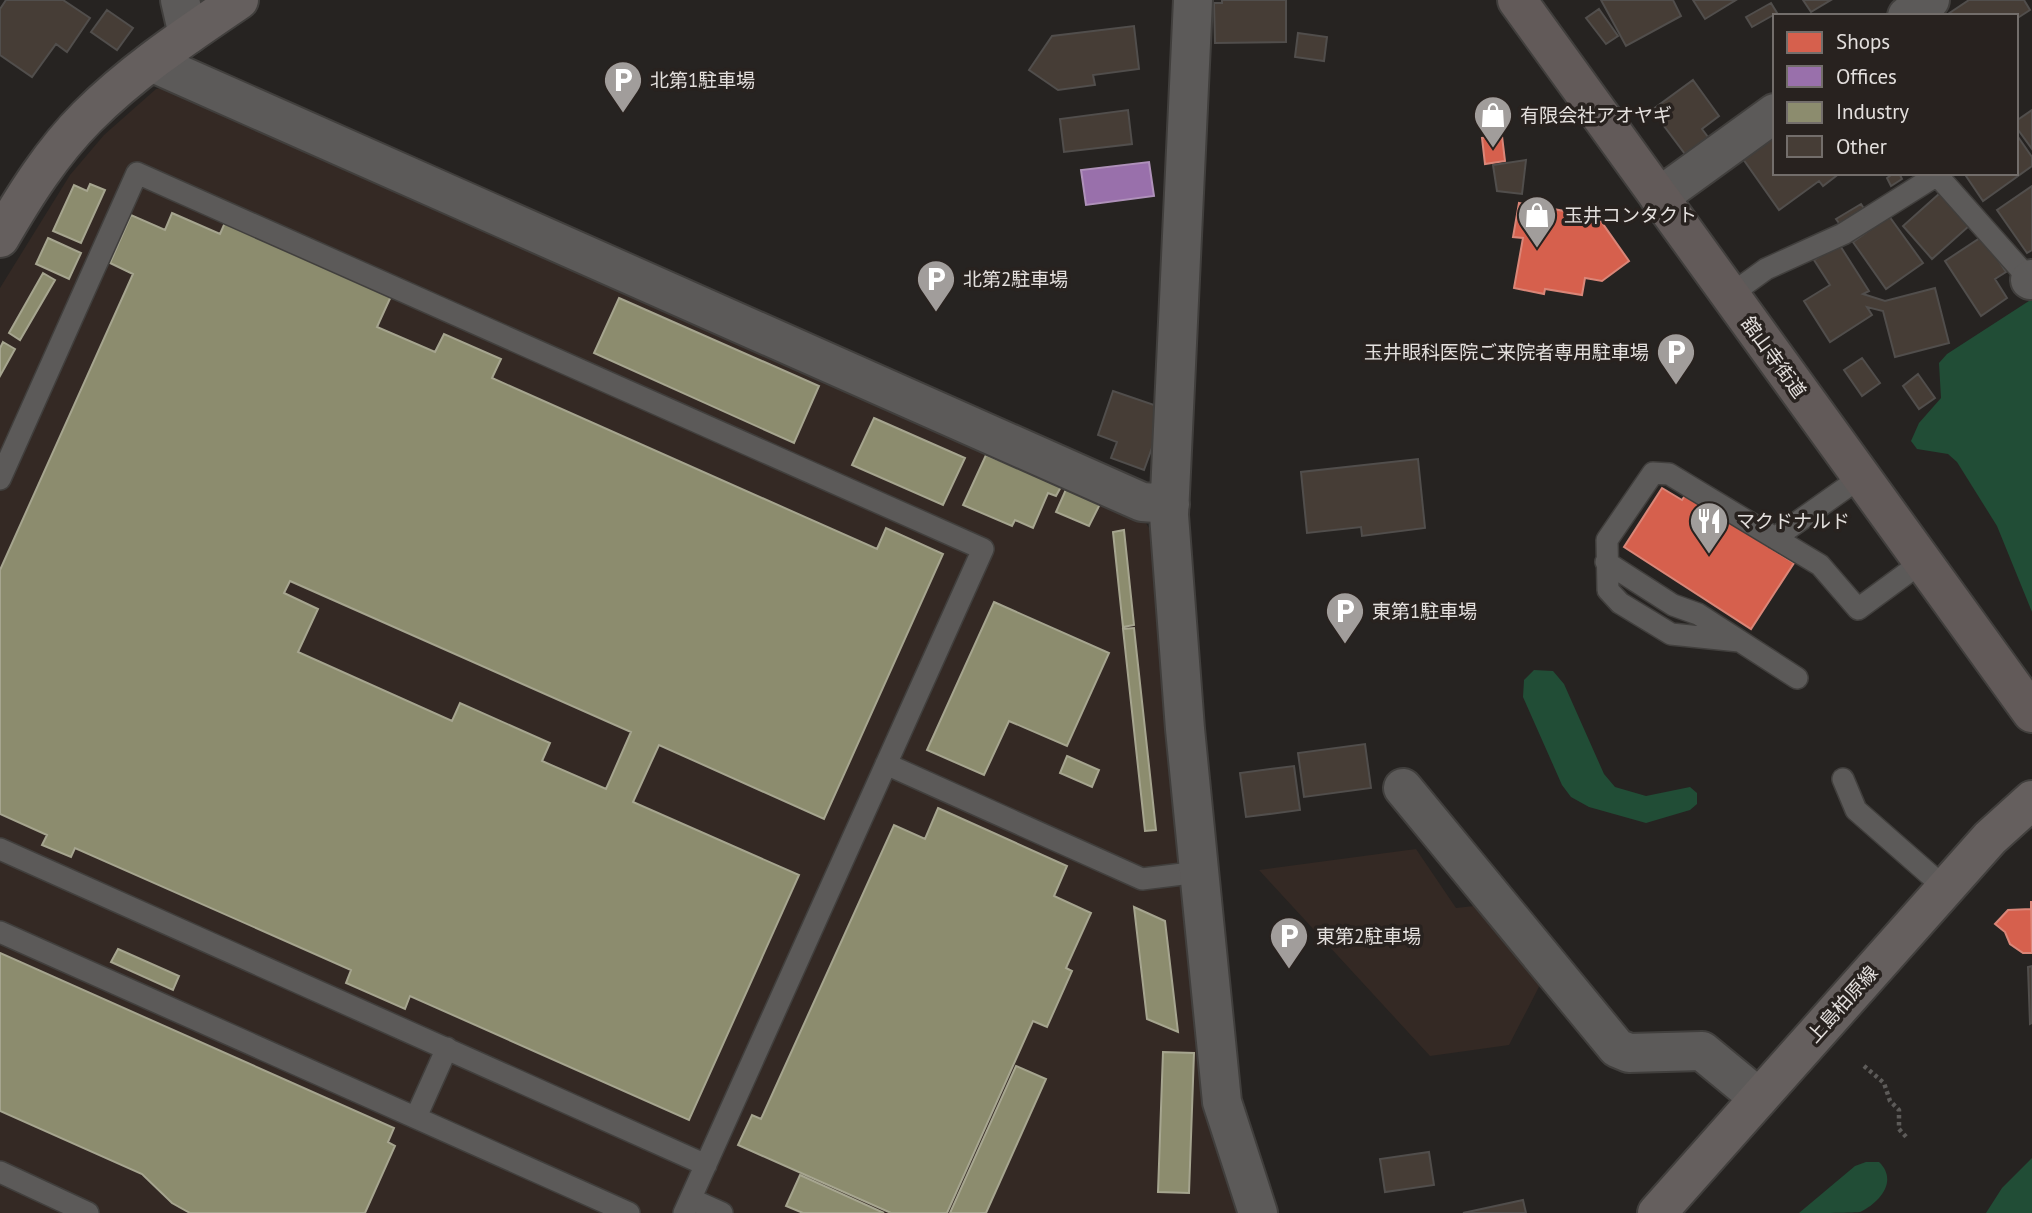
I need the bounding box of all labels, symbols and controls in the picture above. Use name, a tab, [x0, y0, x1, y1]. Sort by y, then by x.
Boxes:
legend	[1773, 14, 2018, 175]
text: Shops	[1836, 28, 1890, 55]
parking icon: 北第1駐車場	[602, 59, 644, 114]
text: Offices	[1836, 63, 1897, 90]
place label: 北第1駐車場	[650, 68, 755, 92]
shop icon: 有限会社アオヤギ	[1472, 94, 1514, 149]
text: Industry	[1836, 98, 1909, 125]
place label: 有限会社アオヤギ	[1520, 103, 1672, 127]
text: Other	[1836, 133, 1887, 160]
shop icon: 玉井コンタクト	[1516, 194, 1558, 249]
place label: 玉井コンタクト	[1564, 203, 1697, 227]
parking icon: 北第2駐車場	[915, 258, 957, 313]
place label: 北第2駐車場	[963, 267, 1068, 291]
street label: 舘山寺街道	[1736, 312, 1812, 402]
parking icon: 玉井眼科医院ご来院者専用駐車場	[1655, 331, 1697, 386]
place label: 玉井眼科医院ご来院者専用駐車場	[1364, 340, 1649, 364]
restaurant icon: マクドナルド	[1688, 500, 1730, 555]
place label: マクドナルド	[1736, 509, 1850, 533]
parking icon: 東第1駐車場	[1324, 590, 1366, 645]
place label: 東第1駐車場	[1372, 599, 1477, 623]
parking icon: 東第2駐車場	[1268, 915, 1310, 970]
place label: 東第2駐車場	[1316, 924, 1421, 948]
street label: 上島柏原線	[1801, 961, 1883, 1047]

